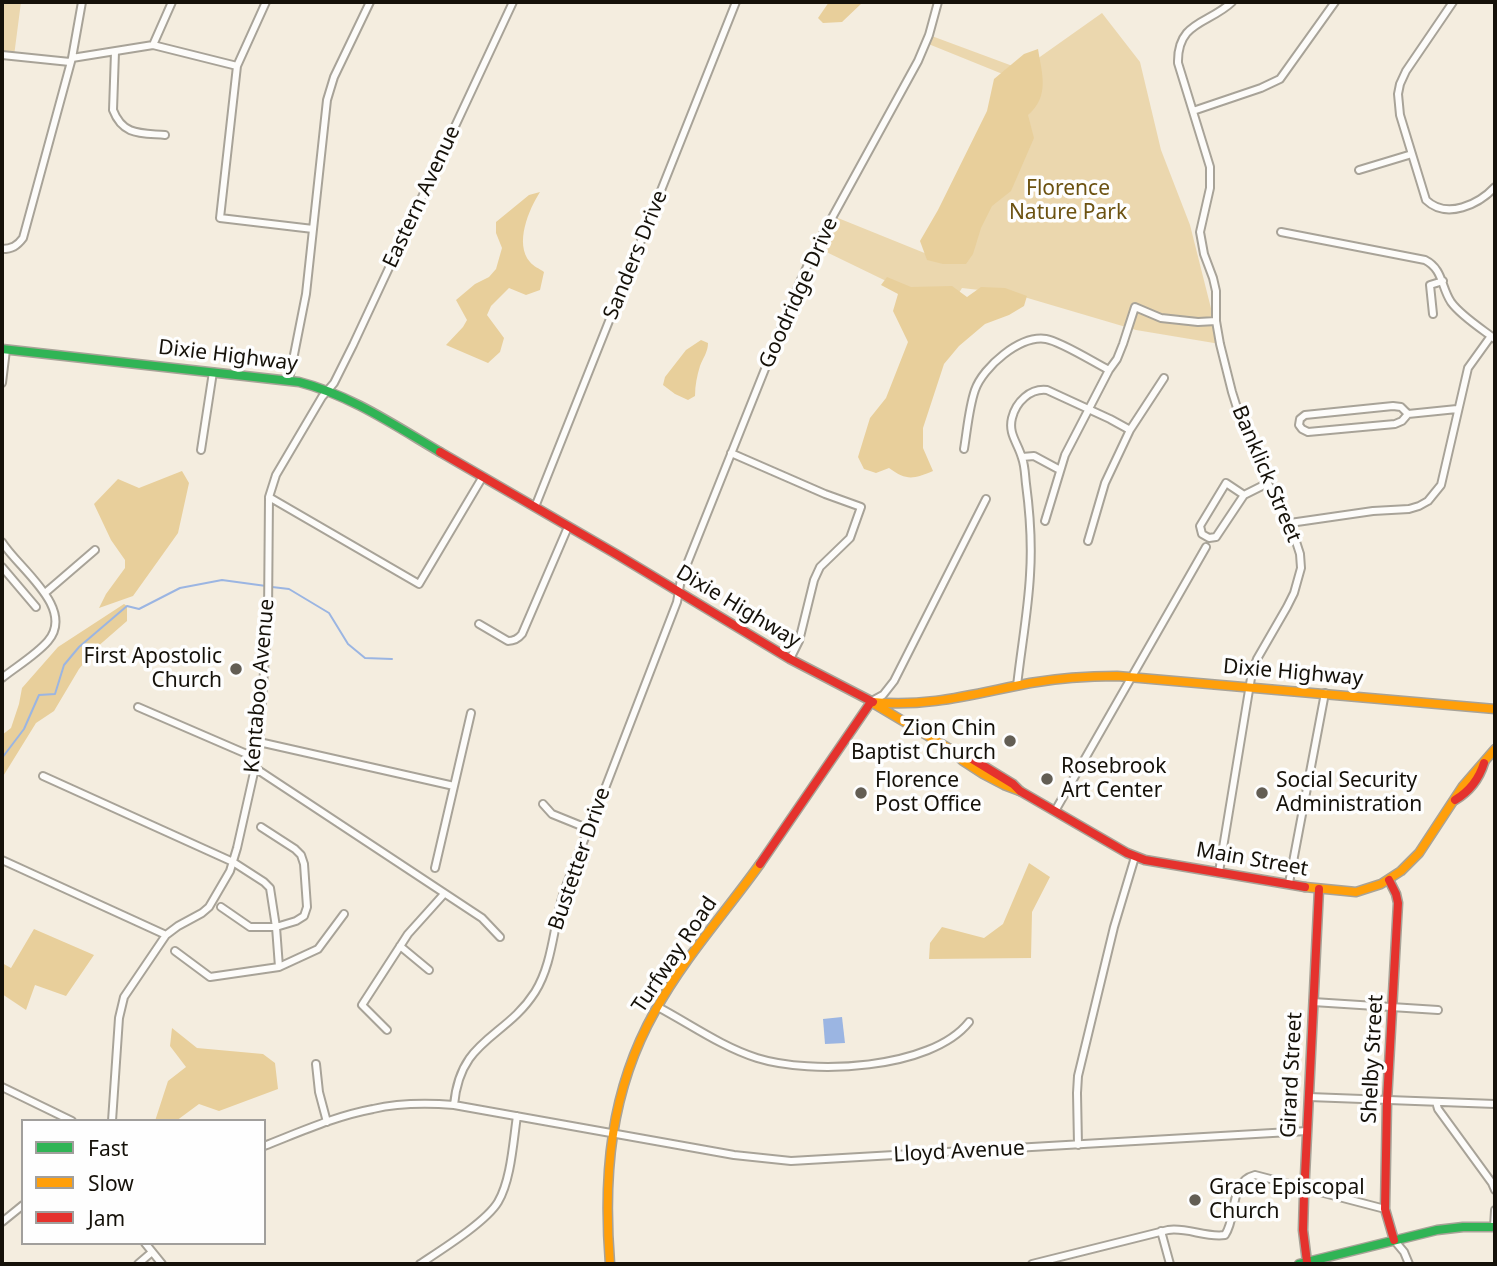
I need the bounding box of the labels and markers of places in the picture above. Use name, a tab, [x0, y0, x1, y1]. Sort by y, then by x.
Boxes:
place label: First Apostolic Church	[84, 644, 222, 694]
marker: First Apostolic Church	[228, 661, 244, 677]
place label: Zion Chin Baptist Church	[851, 716, 996, 766]
marker: Zion Chin Baptist Church	[1002, 733, 1018, 749]
place label: Rosebrook Art Center	[1061, 754, 1166, 804]
place label: Florence Post Office	[875, 768, 982, 818]
place label: Social Security Administration	[1276, 768, 1422, 818]
marker: Rosebrook Art Center	[1039, 771, 1055, 787]
marker: Florence Post Office	[853, 785, 869, 801]
marker: Social Security Administration	[1254, 785, 1270, 801]
place label: Grace Episcopal Church	[1209, 1175, 1365, 1225]
marker: Grace Episcopal Church	[1187, 1192, 1203, 1208]

